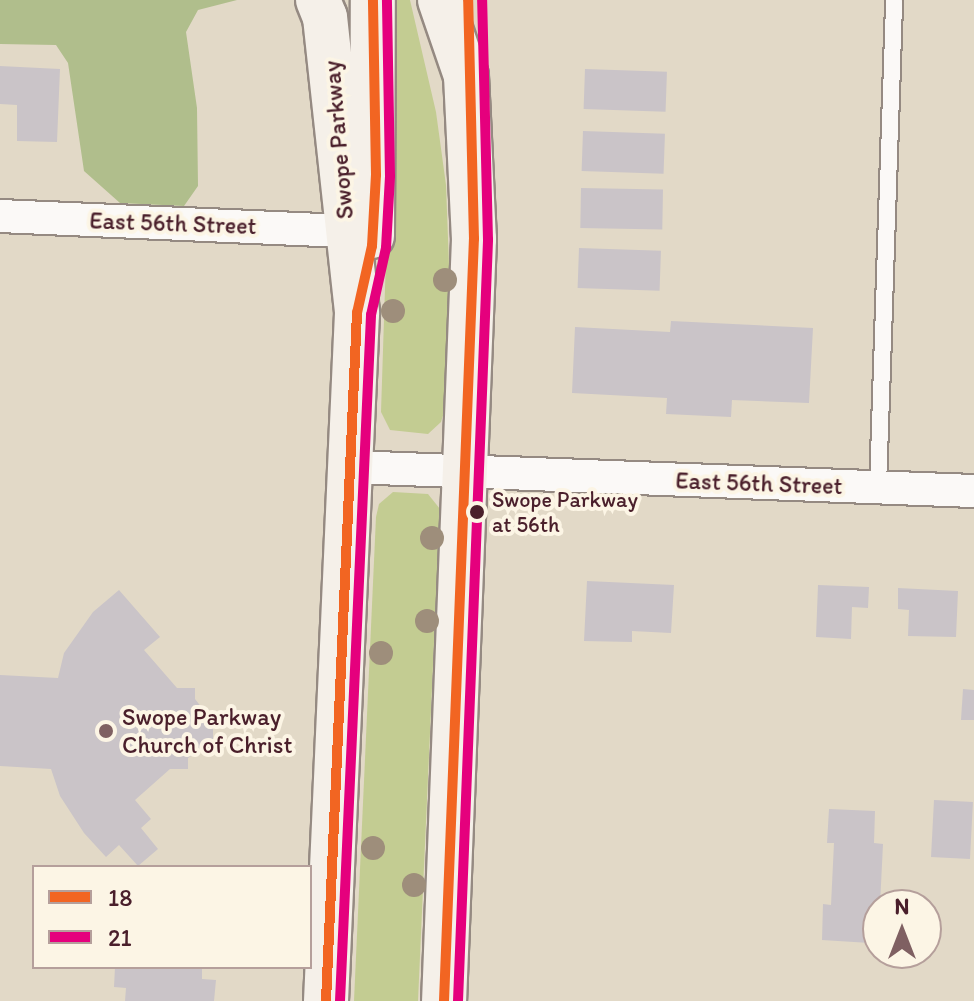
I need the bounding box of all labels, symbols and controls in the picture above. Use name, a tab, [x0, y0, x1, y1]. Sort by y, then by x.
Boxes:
street label: Swope Parkway	[317, 60, 359, 220]
street label: East 56th Street	[89, 206, 257, 240]
street label: East 56th Street	[675, 466, 843, 500]
place label: Swope Parkway at 56th	[492, 486, 636, 538]
marker: Swope Parkway at 56th	[469, 504, 485, 520]
place label: Swope Parkway Church of Christ	[122, 703, 292, 759]
marker: Swope Parkway Church of Christ	[97, 722, 115, 740]
legend	[32, 865, 312, 969]
text: 18	[108, 883, 132, 912]
north arrow	[862, 889, 942, 969]
text: N	[895, 893, 909, 920]
text: 21	[108, 923, 132, 952]

